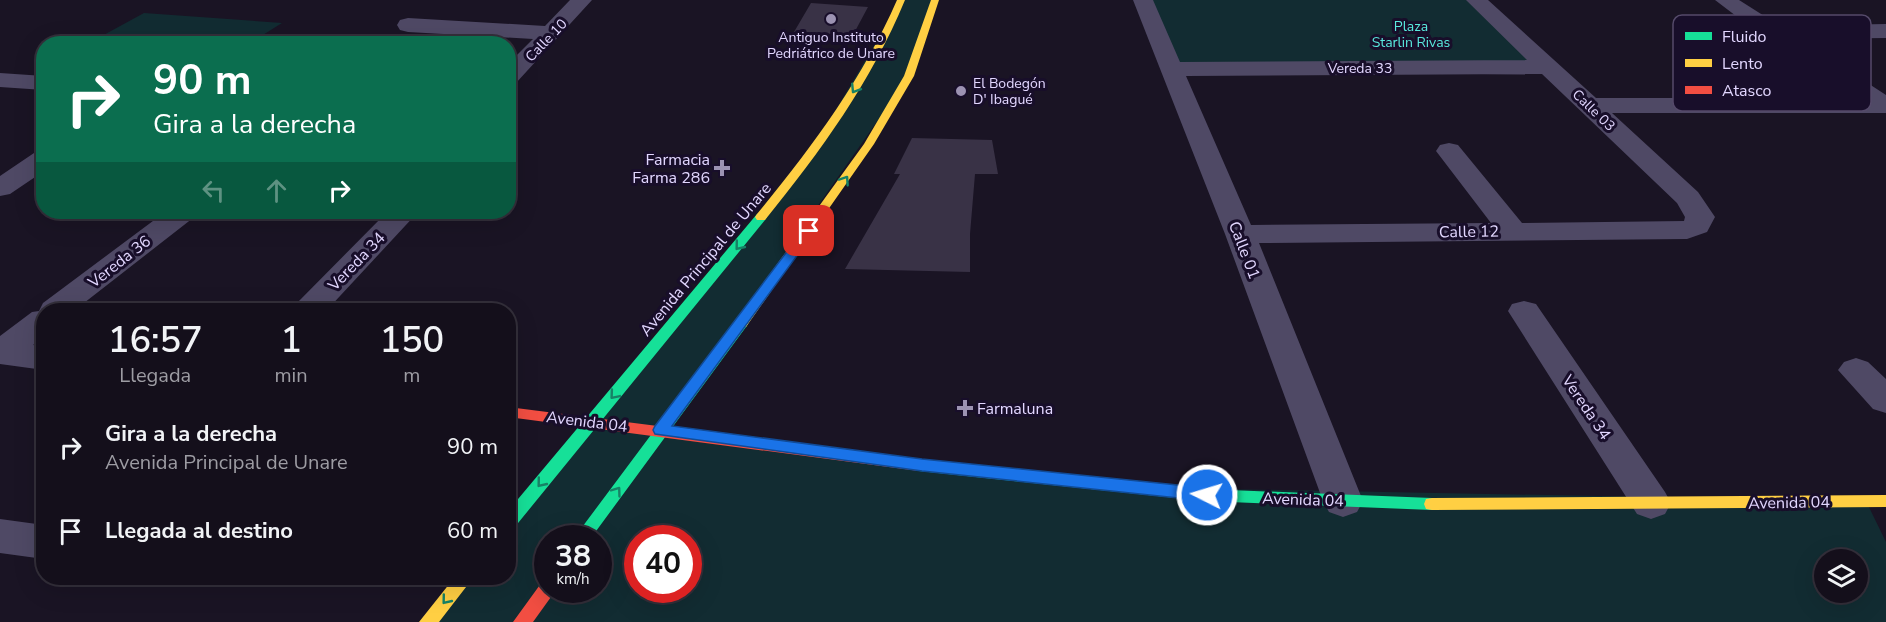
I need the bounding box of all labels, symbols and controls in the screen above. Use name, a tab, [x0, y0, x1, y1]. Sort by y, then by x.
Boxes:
marker: Antiguo Instituto Pedriátrico de Unare	[824, 12, 838, 26]
street label: Calle 10	[521, 15, 571, 66]
legend	[1673, 15, 1871, 111]
park label: Plaza Starlin Rivas	[1372, 17, 1451, 52]
text: Fluido	[1722, 26, 1767, 48]
place label: Antiguo Instituto Pedriátrico de Unare	[767, 28, 895, 63]
text: 90 m	[153, 52, 252, 109]
text: Lento	[1722, 53, 1763, 75]
street label: Vereda 33	[1327, 59, 1392, 78]
icon: right	[54, 60, 132, 138]
place label: El Bodegón D' Ibagué	[973, 74, 1046, 109]
text: Atasco	[1722, 80, 1771, 102]
one-way arrow	[850, 83, 862, 93]
marker: El Bodegón D' Ibagué	[954, 84, 968, 98]
street label: Calle 03	[1568, 85, 1619, 135]
text: Gira a la derecha	[153, 106, 356, 143]
place label: Farmacia Farma 286	[632, 149, 710, 189]
marker: Farmacia Farma 286	[715, 161, 729, 175]
icon: left	[197, 174, 230, 207]
icon: ahead	[260, 174, 293, 207]
icon: right	[323, 174, 356, 207]
one-way arrow	[838, 176, 849, 187]
street label: Avenida Principal de Unare	[635, 178, 777, 341]
pin	[783, 205, 834, 256]
icon: arrive	[792, 214, 825, 247]
street label: Calle 01	[1223, 218, 1265, 282]
street label: Calle 12	[1439, 220, 1499, 244]
street label: Vereda 34	[322, 227, 391, 297]
street label: Vereda 36	[83, 230, 155, 294]
one-way arrow	[735, 239, 746, 250]
text: 16:57	[108, 316, 203, 365]
text: 1	[280, 316, 302, 365]
text: 150	[379, 316, 444, 365]
text: Llegada	[119, 362, 191, 389]
text: min	[275, 362, 308, 389]
text: m	[403, 362, 420, 389]
street label: Vereda 34	[1556, 370, 1616, 445]
one-way arrow	[610, 388, 621, 399]
place label: Farmaluna	[977, 398, 1053, 420]
marker: Farmaluna	[958, 401, 972, 415]
street label: Avenida 04	[545, 406, 629, 438]
text: Gira a la derecha	[105, 419, 277, 449]
icon: right	[54, 431, 87, 464]
text: 90 m	[447, 432, 498, 462]
text: Avenida Principal de Unare	[105, 449, 348, 476]
position arrow	[1175, 463, 1239, 527]
one-way arrow	[537, 476, 548, 487]
one-way arrow	[609, 487, 620, 498]
street label: Avenida 04	[1262, 488, 1345, 512]
street label: Avenida 04	[1748, 491, 1831, 515]
icon: arrive	[54, 515, 87, 548]
text: Llegada al destino	[105, 516, 293, 546]
text: 60 m	[447, 516, 498, 546]
speed limit sign: 40	[624, 525, 702, 603]
text: 38	[555, 536, 591, 577]
map controls	[1814, 549, 1868, 603]
button: layers	[1814, 549, 1868, 603]
text: km/h	[556, 569, 590, 589]
one-way arrow	[442, 593, 453, 604]

